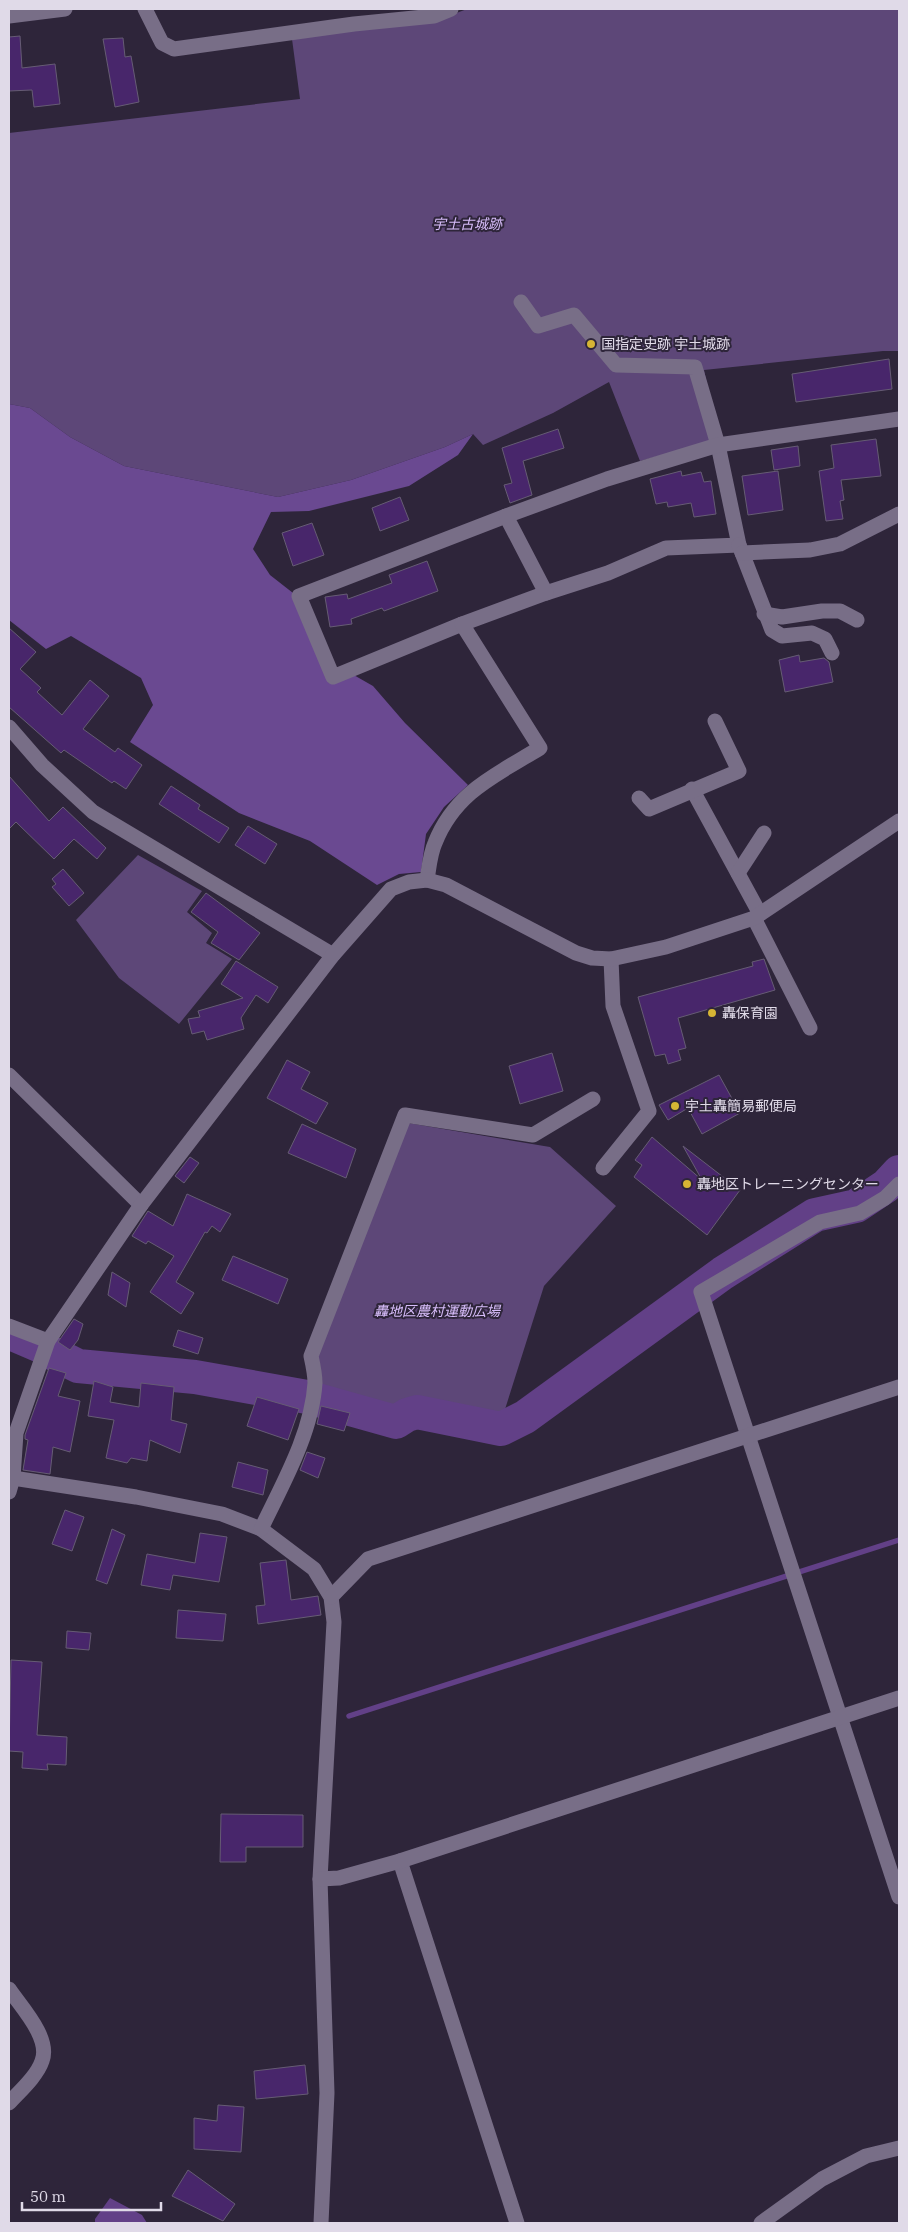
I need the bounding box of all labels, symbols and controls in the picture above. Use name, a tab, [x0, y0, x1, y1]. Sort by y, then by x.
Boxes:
park label: 宇土古城跡	[432, 215, 504, 233]
place label: 国指定史跡 宇土城跡	[601, 335, 730, 353]
marker: 国指定史跡 宇土城跡	[585, 338, 597, 350]
place label: 轟保育園	[722, 1004, 778, 1022]
marker: 轟保育園	[706, 1007, 718, 1019]
place label: 宇土轟簡易郵便局	[685, 1097, 797, 1115]
marker: 宇土轟簡易郵便局	[669, 1100, 681, 1112]
place label: 轟地区トレーニングセンター	[697, 1175, 879, 1193]
marker: 轟地区トレーニングセンター	[681, 1178, 693, 1190]
park label: 轟地区農村運動広場	[374, 1302, 502, 1320]
scale bar	[22, 2180, 161, 2212]
text: 50 m	[30, 2187, 66, 2206]

